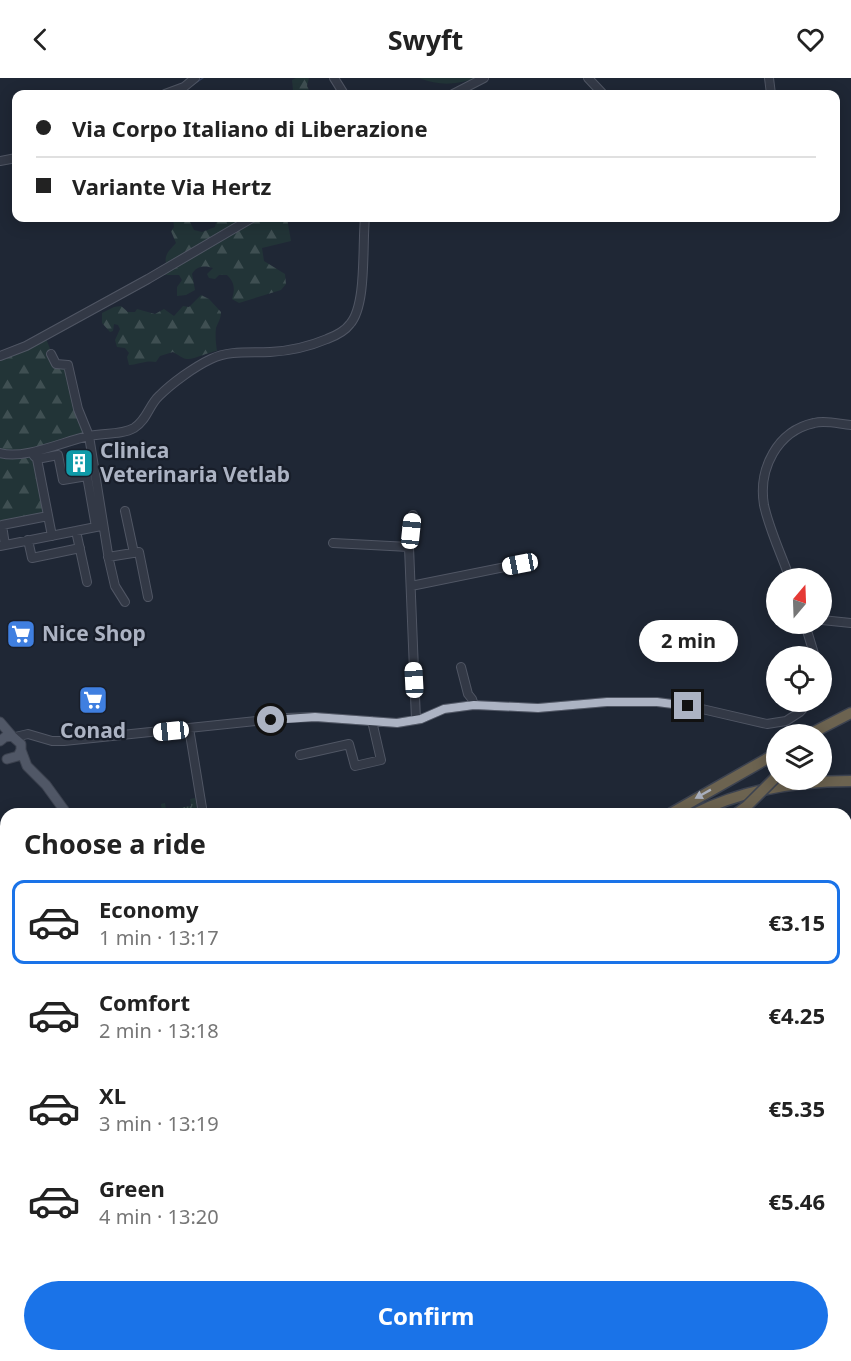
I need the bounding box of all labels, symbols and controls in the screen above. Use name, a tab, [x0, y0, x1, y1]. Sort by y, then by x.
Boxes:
text: Swyft	[388, 21, 463, 58]
icon: back	[24, 23, 57, 56]
icon: heart	[794, 23, 827, 56]
text: Via Corpo Italiano di Liberazione	[72, 113, 428, 143]
text: Variante Via Hertz	[72, 171, 271, 201]
place label: Clinica Veterinaria Vetlab	[100, 436, 290, 488]
building icon: Clinica Veterinaria Vetlab	[63, 447, 95, 479]
car	[400, 512, 422, 550]
car	[501, 552, 539, 576]
north arrow	[766, 568, 832, 634]
map controls	[766, 568, 832, 790]
supermarket icon: Nice Shop	[5, 618, 37, 650]
place label: Nice Shop	[42, 619, 146, 647]
callout: 2 min	[638, 619, 738, 661]
text: 2 min	[661, 627, 716, 654]
button: locate	[766, 646, 832, 712]
car	[404, 662, 424, 698]
supermarket icon: Conad	[77, 684, 109, 716]
route end	[674, 692, 701, 719]
route start	[257, 706, 284, 733]
place label: Conad	[60, 716, 126, 744]
car	[152, 720, 190, 742]
button: layers	[766, 724, 832, 790]
one-way arrow	[695, 789, 711, 800]
text: Choose a ride	[24, 825, 206, 862]
text: Economy	[99, 894, 198, 924]
icon: car	[27, 895, 81, 949]
text: €3.15	[768, 907, 825, 937]
text: 1 min · 13:17	[99, 924, 219, 951]
text: Comfort	[99, 987, 190, 1017]
icon: car	[27, 988, 81, 1042]
text: €4.25	[768, 1000, 825, 1030]
text: 2 min · 13:18	[99, 1017, 219, 1044]
text: XL	[99, 1080, 126, 1110]
icon: car	[27, 1081, 81, 1135]
text: €5.35	[768, 1093, 825, 1123]
text: 3 min · 13:19	[99, 1110, 219, 1137]
text: Green	[99, 1173, 165, 1203]
icon: car	[27, 1174, 81, 1228]
text: €5.46	[768, 1186, 825, 1216]
text: 4 min · 13:20	[99, 1203, 219, 1230]
button: Confirm	[24, 1281, 828, 1350]

